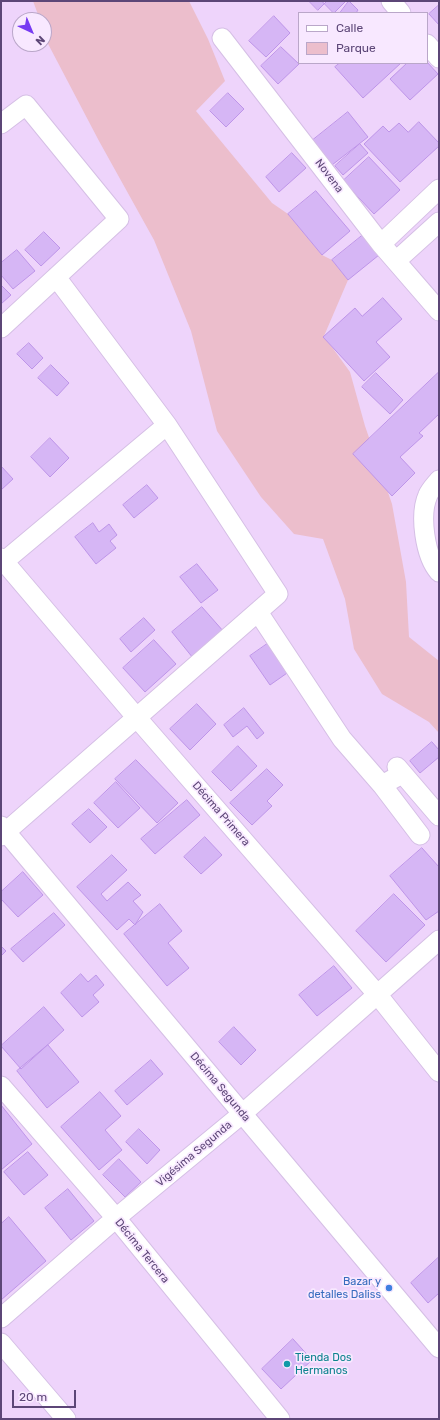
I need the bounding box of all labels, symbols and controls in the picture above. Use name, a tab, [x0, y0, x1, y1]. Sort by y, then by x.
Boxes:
north arrow	[12, 12, 52, 52]
legend	[298, 12, 428, 64]
text: Calle	[336, 21, 363, 35]
text: N	[33, 33, 47, 48]
text: Parque	[336, 41, 376, 55]
street label: Novena	[312, 157, 346, 195]
street label: Décima Primera	[189, 779, 253, 849]
street label: Décima Segunda	[187, 1050, 253, 1124]
street label: Vigésima Segunda	[153, 1118, 235, 1190]
street label: Décima Tercera	[112, 1216, 172, 1286]
place label: Bazar y detalles Daliss	[308, 1275, 381, 1301]
marker: Bazar y detalles Daliss	[384, 1283, 394, 1293]
place label: Tienda Dos Hermanos	[295, 1351, 352, 1377]
marker: Tienda Dos Hermanos	[282, 1359, 292, 1369]
scale bar	[14, 1382, 78, 1408]
text: 20 m	[19, 1390, 47, 1404]

